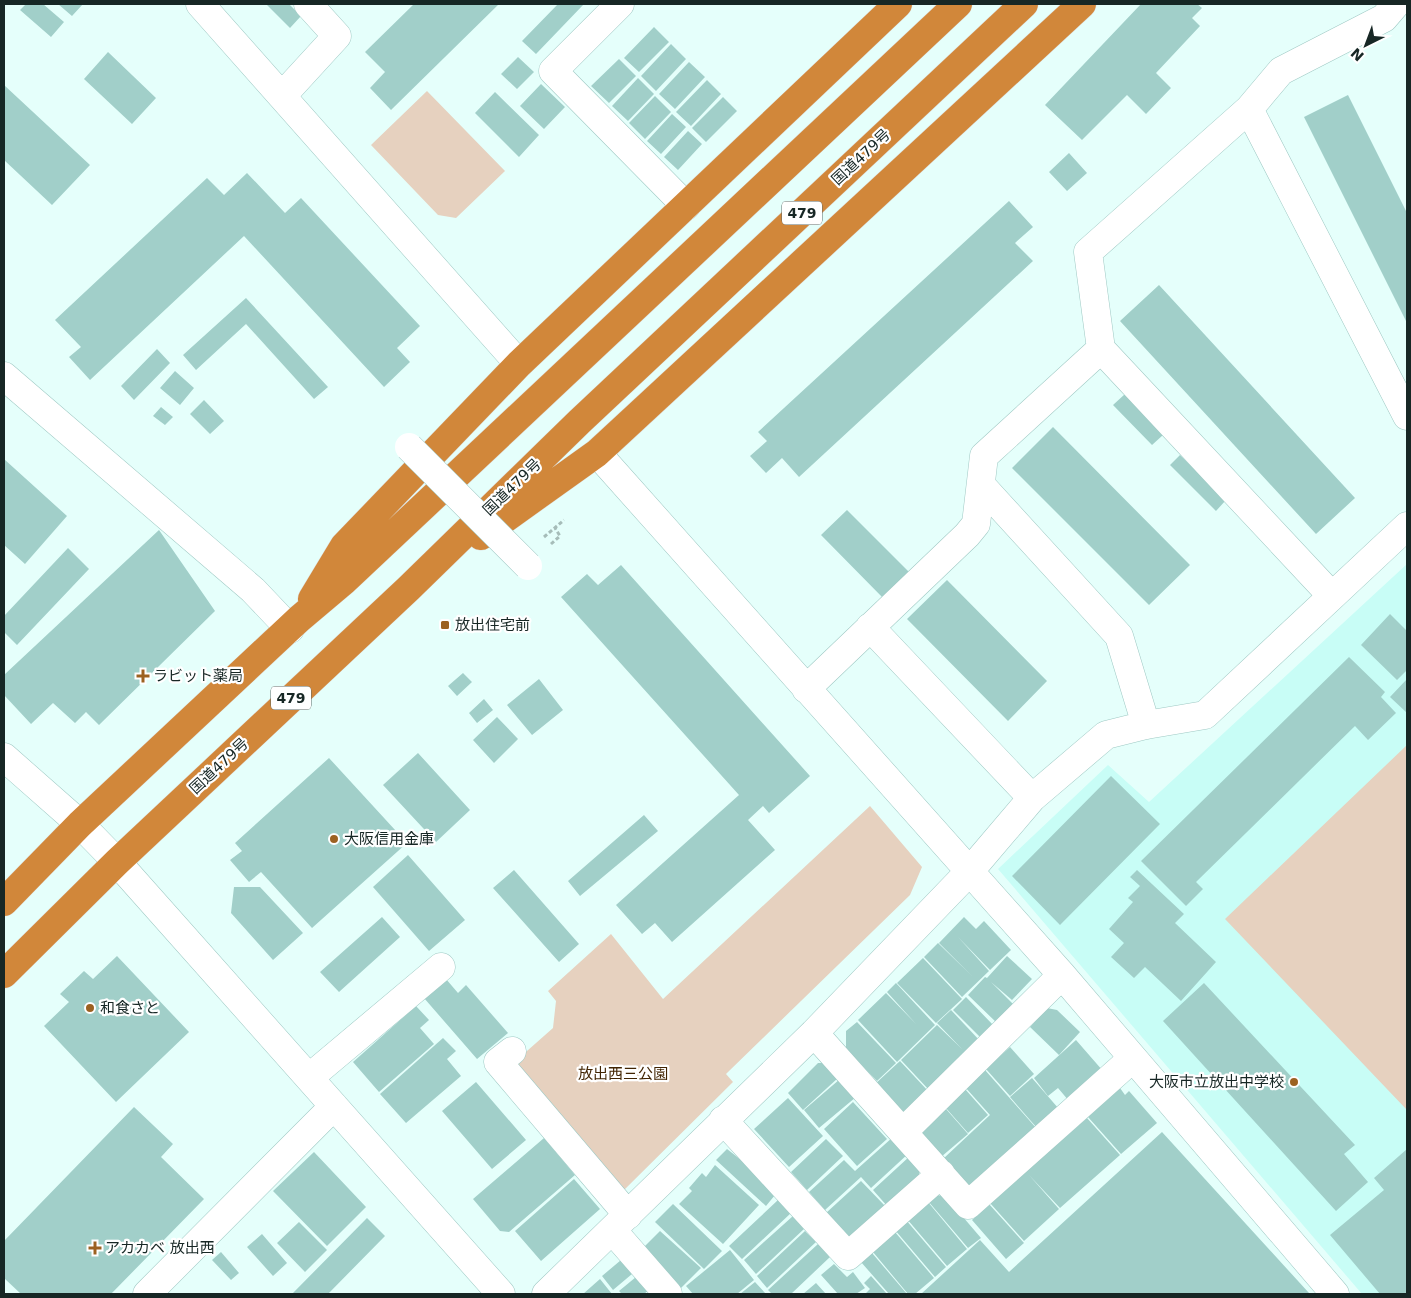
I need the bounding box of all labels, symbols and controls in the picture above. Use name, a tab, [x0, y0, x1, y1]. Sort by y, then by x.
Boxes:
north arrow	[1341, 20, 1391, 70]
text: N	[1348, 45, 1367, 65]
street label: 国道479号	[828, 125, 894, 189]
road number: 479	[782, 202, 822, 224]
street label: 国道479号	[479, 455, 545, 519]
place label: 放出住宅前	[455, 616, 530, 634]
marker: 放出住宅前	[439, 619, 451, 631]
place label: ラビット薬局	[153, 667, 243, 685]
marker: ラビット薬局	[137, 670, 149, 682]
road number: 479	[271, 686, 311, 710]
street label: 国道479号	[186, 734, 252, 798]
place label: 大阪信用金庫	[344, 830, 434, 848]
marker: 大阪信用金庫	[328, 833, 340, 845]
place label: 和食さと	[100, 999, 160, 1017]
marker: 和食さと	[84, 1002, 96, 1014]
park label: 放出西三公園	[578, 1065, 668, 1083]
place label: 大阪市立放出中学校	[1149, 1073, 1284, 1091]
marker: 大阪市立放出中学校	[1288, 1076, 1300, 1088]
place label: アカカベ 放出西	[105, 1239, 215, 1257]
marker: アカカベ 放出西	[89, 1242, 101, 1254]

